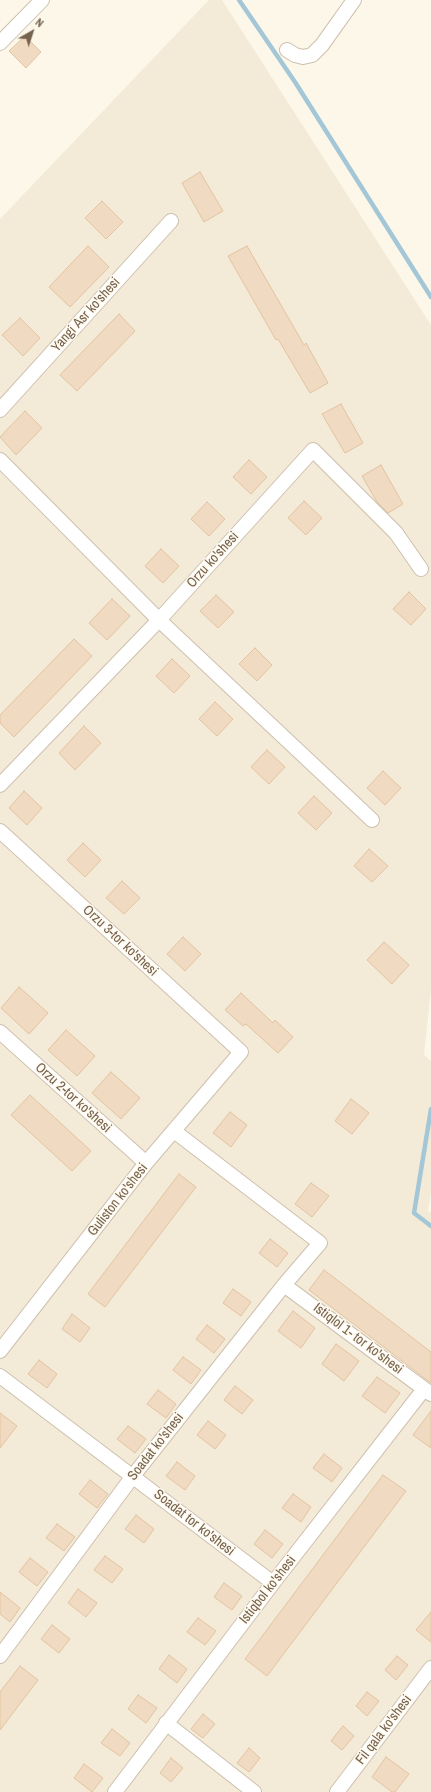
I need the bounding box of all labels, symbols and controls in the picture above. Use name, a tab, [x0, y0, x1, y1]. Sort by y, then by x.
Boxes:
north arrow	[12, 12, 52, 52]
text: N	[33, 15, 46, 30]
street label: Yangi Asr ko'shesi	[48, 274, 124, 356]
street label: Orzu ko'shesi	[183, 528, 243, 592]
street label: Orzu 3-tor ko'shesi	[79, 902, 161, 980]
street label: Orzu 2-tor ko'shesi	[31, 1059, 115, 1137]
street label: Guliston ko'shesi	[84, 1160, 152, 1240]
street label: Istiqlol 1- tor ko'shesi	[310, 1300, 406, 1378]
street label: Soadat ko'shesi	[124, 1410, 188, 1484]
street label: Soadat tor ko'shesi	[150, 1486, 238, 1560]
street label: Istiqbol ko'shesi	[236, 1553, 300, 1627]
street label: Fil qala ko'shesi	[352, 1692, 416, 1768]

